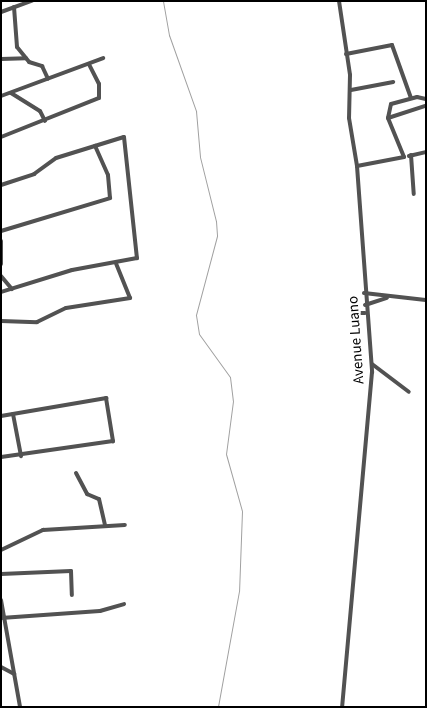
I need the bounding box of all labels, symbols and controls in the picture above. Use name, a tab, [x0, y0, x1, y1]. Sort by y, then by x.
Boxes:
street label: Avenue Luano	[344, 295, 368, 385]

